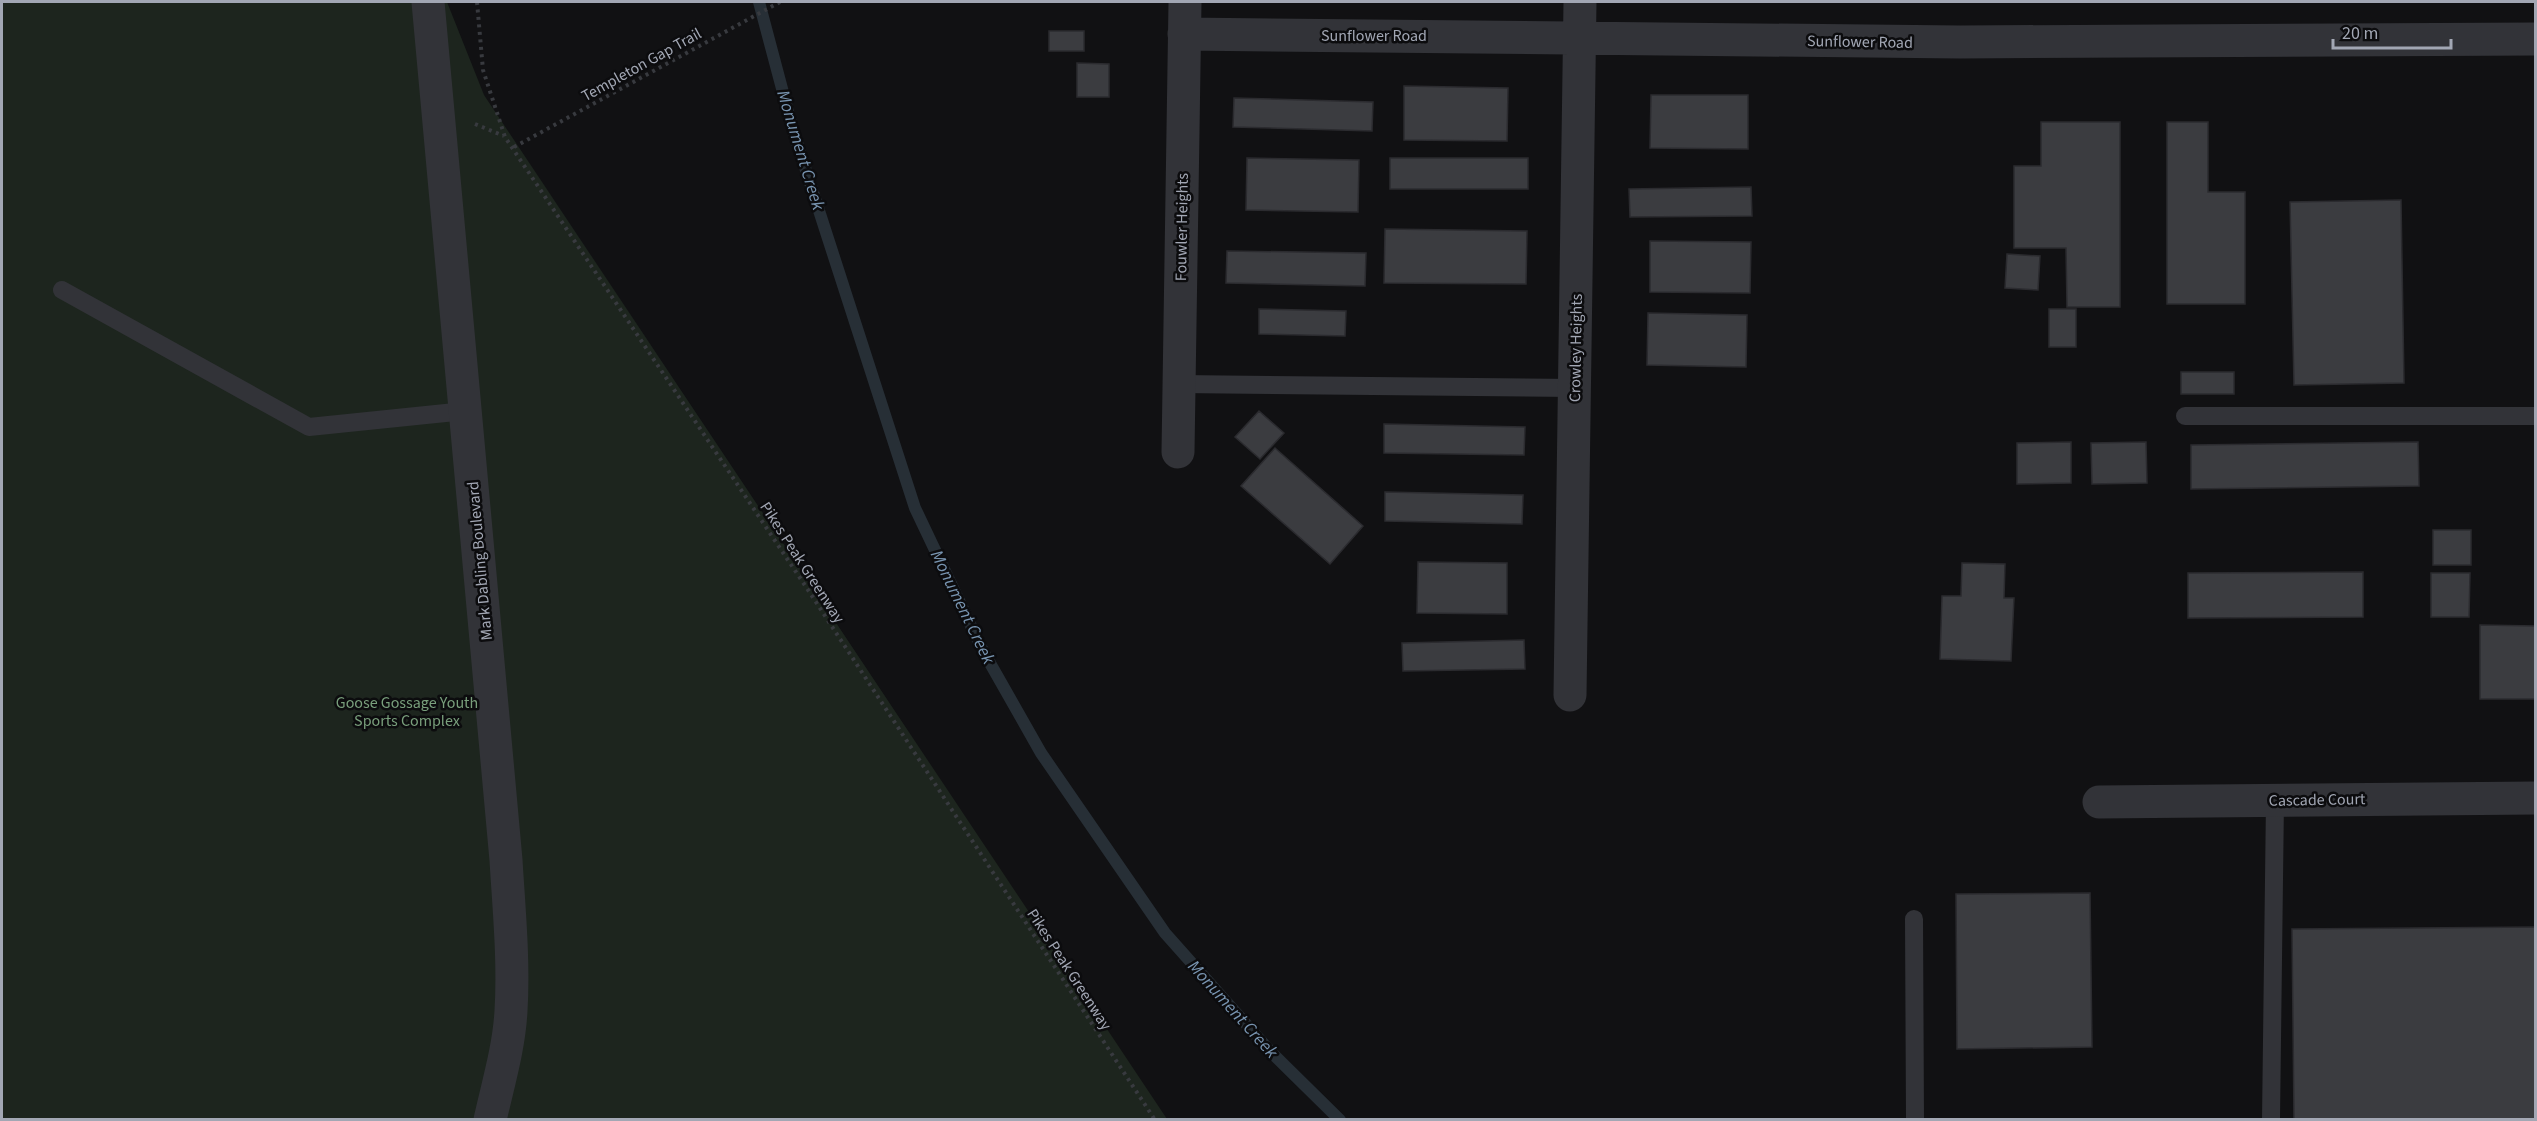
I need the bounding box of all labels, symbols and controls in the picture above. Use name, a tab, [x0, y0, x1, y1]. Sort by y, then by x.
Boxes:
scale bar	[2333, 12, 2452, 50]
text: 20 m	[2342, 21, 2378, 46]
street label: Templeton Gap Trail	[577, 23, 706, 107]
street label: Sunflower Road	[1321, 25, 1427, 47]
street label: Sunflower Road	[1807, 30, 1913, 54]
water label: Monument Creek	[770, 87, 831, 214]
street label: Fouwler Heights	[1170, 172, 1194, 281]
street label: Crowley Heights	[1564, 293, 1588, 402]
street label: Mark Dabling Boulevard	[462, 480, 498, 641]
street label: Pikes Peak Greenway	[755, 498, 850, 628]
water label: Monument Creek	[924, 546, 1001, 669]
park label: Goose Gossage Youth Sports Complex	[336, 692, 478, 732]
street label: Cascade Court	[2269, 788, 2366, 812]
street label: Pikes Peak Greenway	[1022, 905, 1117, 1035]
water label: Monument Creek	[1182, 955, 1284, 1064]

